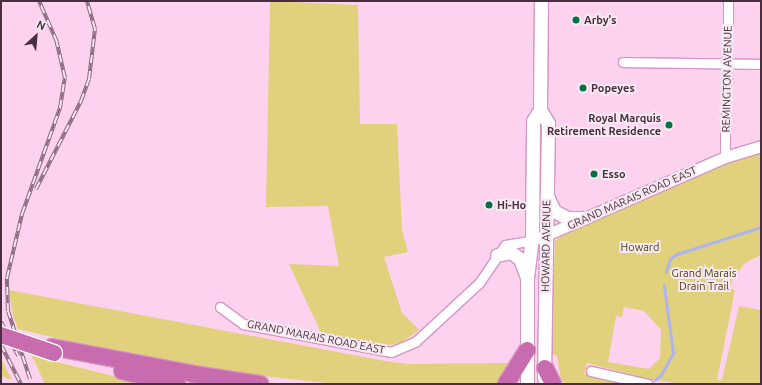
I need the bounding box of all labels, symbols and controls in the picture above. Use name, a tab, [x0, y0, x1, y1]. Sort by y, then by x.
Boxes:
place label: Arby's	[584, 13, 616, 27]
marker: Arby's	[571, 15, 581, 25]
north arrow	[16, 16, 56, 56]
text: N	[35, 18, 48, 32]
street label: REMINGTON AVENUE	[719, 26, 735, 132]
place label: Popeyes	[591, 81, 635, 95]
marker: Popeyes	[578, 83, 588, 93]
place label: Royal Marquis Retirement Residence	[547, 112, 661, 138]
marker: Royal Marquis Retirement Residence	[664, 120, 674, 130]
street label: GRAND MARAIS ROAD EAST	[565, 163, 699, 233]
place label: Esso	[602, 167, 626, 181]
marker: Esso	[589, 169, 599, 179]
place label: Hi-Ho	[497, 198, 526, 212]
marker: Hi-Ho	[484, 200, 494, 210]
street label: HOWARD AVENUE	[539, 200, 553, 292]
park label: Howard	[621, 240, 659, 254]
park label: Grand Marais Drain Trail	[672, 267, 736, 293]
street label: GRAND MARAIS ROAD EAST	[246, 317, 386, 357]

